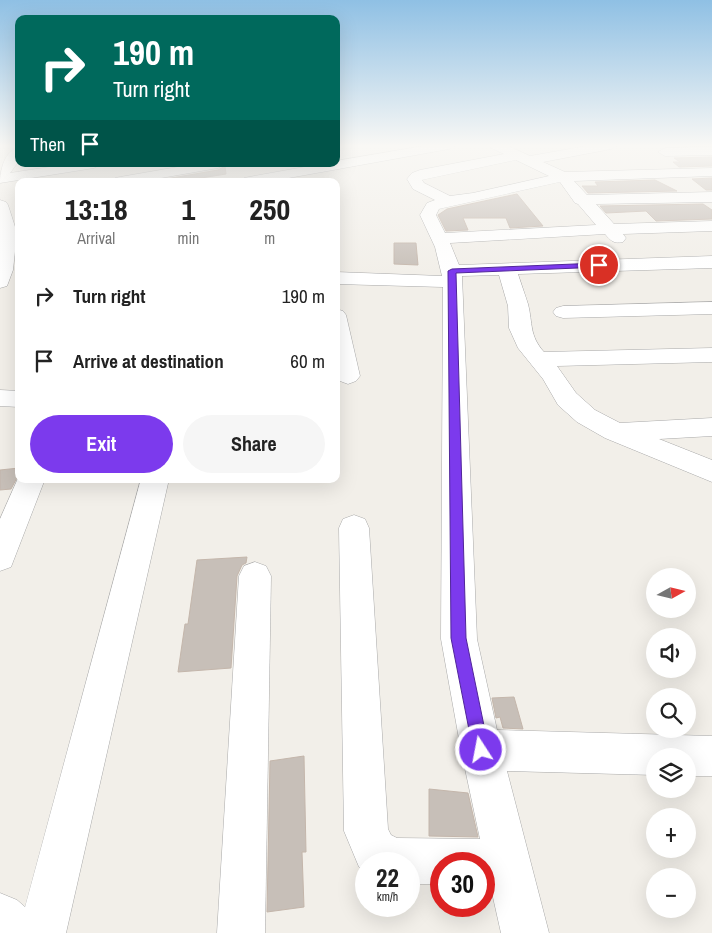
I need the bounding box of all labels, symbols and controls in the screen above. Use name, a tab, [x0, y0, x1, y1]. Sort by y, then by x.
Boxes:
text: 190 m	[113, 29, 194, 76]
icon: right	[30, 35, 95, 100]
text: Turn right	[113, 74, 190, 104]
icon: arrive	[76, 130, 104, 158]
text: Then	[30, 131, 66, 157]
text: 13:18	[65, 189, 128, 229]
text: 1	[182, 189, 195, 229]
text: 250	[249, 189, 290, 229]
text: Arrival	[77, 227, 115, 249]
text: min	[177, 227, 199, 249]
text: m	[264, 227, 275, 249]
pin	[578, 244, 620, 286]
icon: arrive	[585, 251, 613, 279]
icon: right	[30, 282, 58, 310]
text: Turn right	[73, 283, 145, 309]
text: 190 m	[282, 283, 325, 309]
icon: arrive	[30, 347, 58, 375]
text: Arrive at destination	[73, 348, 224, 374]
text: 60 m	[290, 348, 325, 374]
button: Exit	[30, 415, 173, 473]
button: Share	[183, 415, 325, 473]
north arrow	[646, 568, 696, 618]
map controls	[646, 568, 696, 918]
button: sound	[646, 628, 696, 678]
button: search	[646, 688, 696, 738]
position arrow	[454, 723, 506, 775]
button: layers	[646, 748, 696, 798]
button: +	[646, 808, 696, 858]
speed limit sign: 30	[430, 852, 495, 917]
text: 22	[376, 861, 399, 895]
button: −	[646, 868, 696, 918]
text: km/h	[377, 889, 398, 905]

